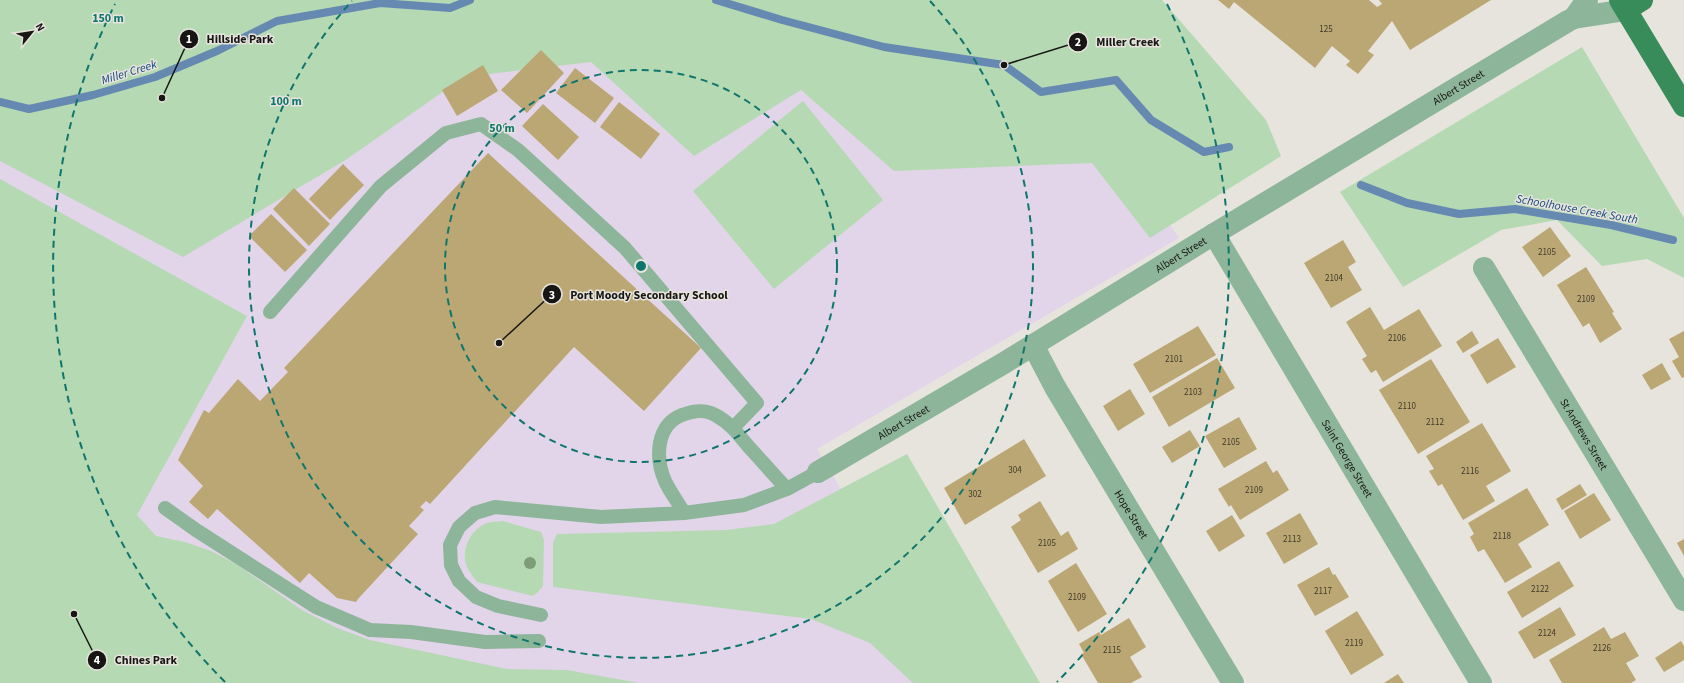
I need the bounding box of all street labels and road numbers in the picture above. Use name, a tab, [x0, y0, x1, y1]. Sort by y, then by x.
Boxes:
street label: Albert Street	[1430, 66, 1487, 109]
street label: Albert Street	[1152, 233, 1210, 276]
street label: St Andrews Street	[1556, 396, 1611, 473]
street label: Albert Street	[875, 401, 933, 443]
street label: Saint George Street	[1318, 417, 1376, 501]
street label: Hope Street	[1111, 487, 1152, 542]

